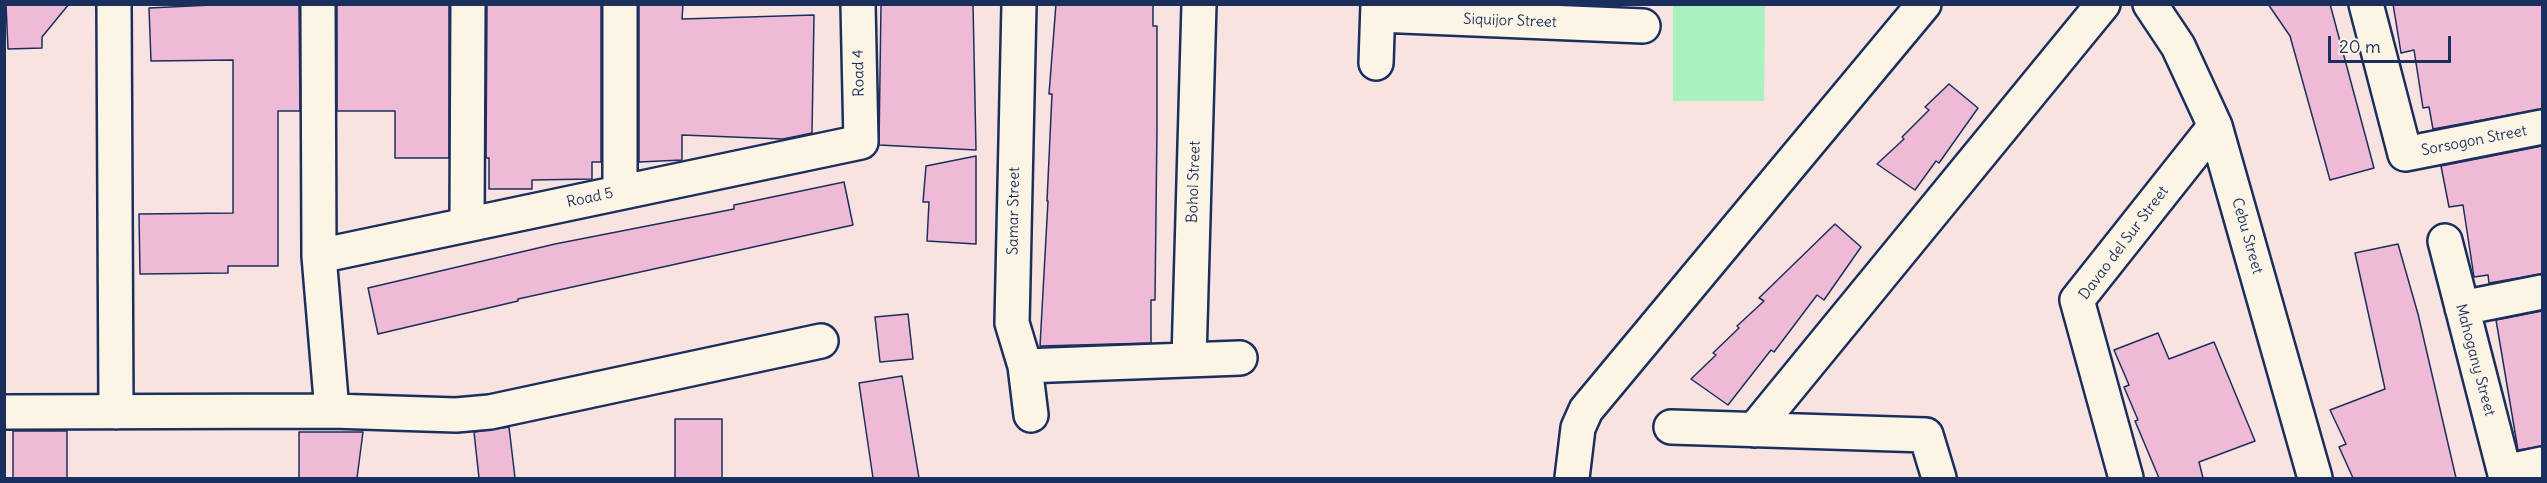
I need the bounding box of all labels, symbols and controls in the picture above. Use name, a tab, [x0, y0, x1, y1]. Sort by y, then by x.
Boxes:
street label: Siquijor Street	[1463, 10, 1557, 32]
scale bar	[2331, 24, 2454, 62]
text: 20 m	[2339, 35, 2381, 58]
street label: Road 4	[850, 49, 868, 97]
street label: Sorsogon Street	[2420, 122, 2528, 160]
street label: Bohol Street	[1184, 141, 1204, 223]
street label: Samar Street	[1004, 167, 1024, 255]
street label: Davao del Sur Street	[2075, 183, 2173, 303]
street label: Road 5	[565, 184, 615, 212]
street label: Cebu Street	[2228, 196, 2266, 276]
street label: Mahogany Street	[2451, 302, 2499, 418]

